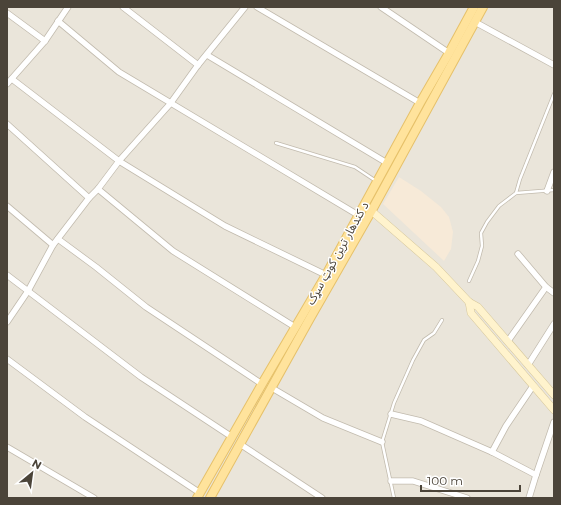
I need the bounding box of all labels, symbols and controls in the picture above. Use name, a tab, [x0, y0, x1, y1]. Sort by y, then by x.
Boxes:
street label: د کندهار ترين کوټ سړک	[302, 199, 372, 307]
north arrow	[12, 453, 52, 493]
text: N	[30, 456, 44, 473]
scale bar	[421, 467, 520, 493]
text: 100 m	[427, 473, 463, 488]

